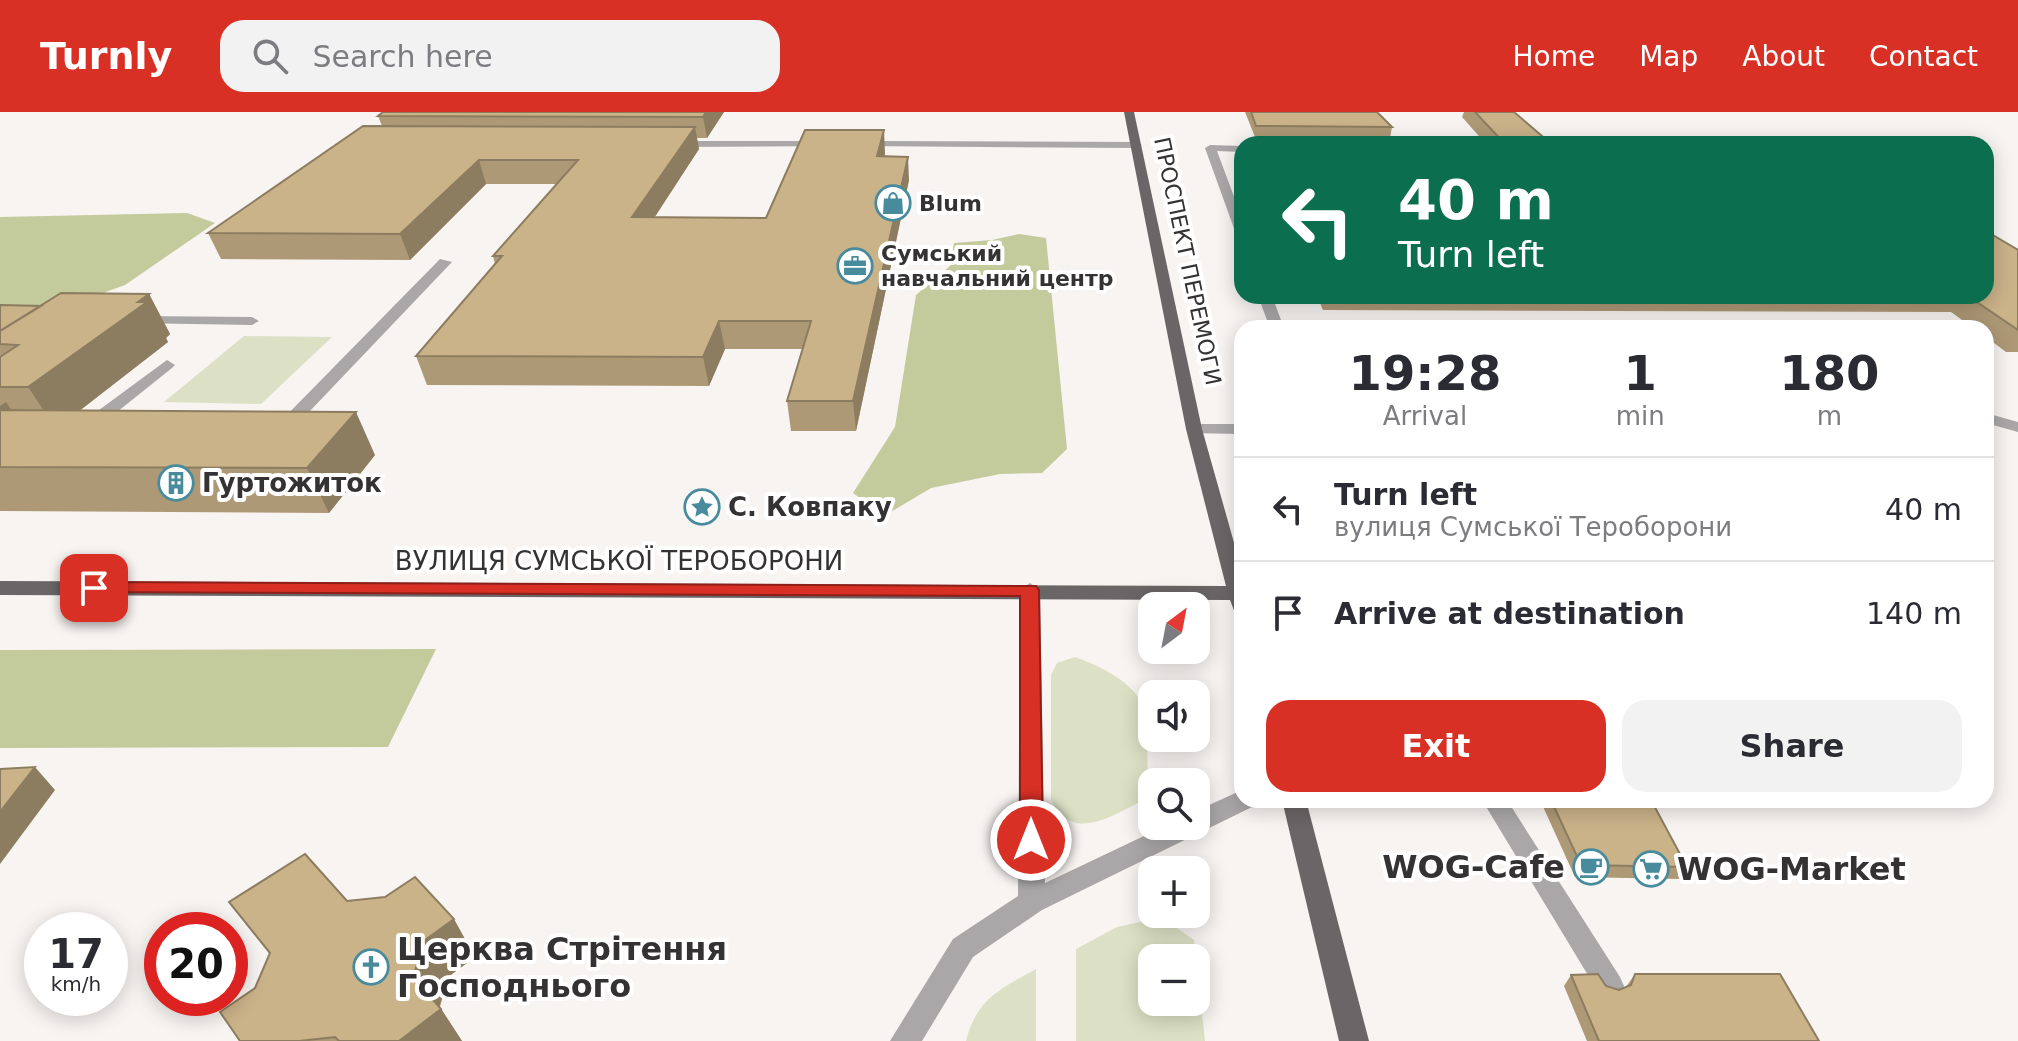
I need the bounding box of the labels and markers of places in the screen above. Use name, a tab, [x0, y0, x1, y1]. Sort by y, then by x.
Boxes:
shop icon: Blum	[874, 184, 912, 222]
place label: Blum	[919, 191, 982, 216]
place label: Сумський навчальний центр	[881, 241, 1114, 291]
office icon: Сумський навчальний центр	[836, 247, 874, 285]
building icon: Гуртожиток	[157, 464, 195, 502]
place label: Гуртожиток	[202, 468, 382, 498]
place icon: С. Ковпаку	[683, 488, 721, 526]
place label: С. Ковпаку	[728, 492, 892, 522]
pin	[60, 554, 128, 622]
place label: WOG-Cafe	[1382, 848, 1565, 886]
cafe icon: WOG-Cafe	[1572, 848, 1610, 886]
supermarket icon: WOG-Market	[1632, 850, 1670, 888]
place label: WOG-Market	[1677, 850, 1906, 888]
place label: Церква Стрітення Господнього	[397, 930, 727, 1005]
church icon: Церква Стрітення Господнього	[352, 948, 390, 986]

